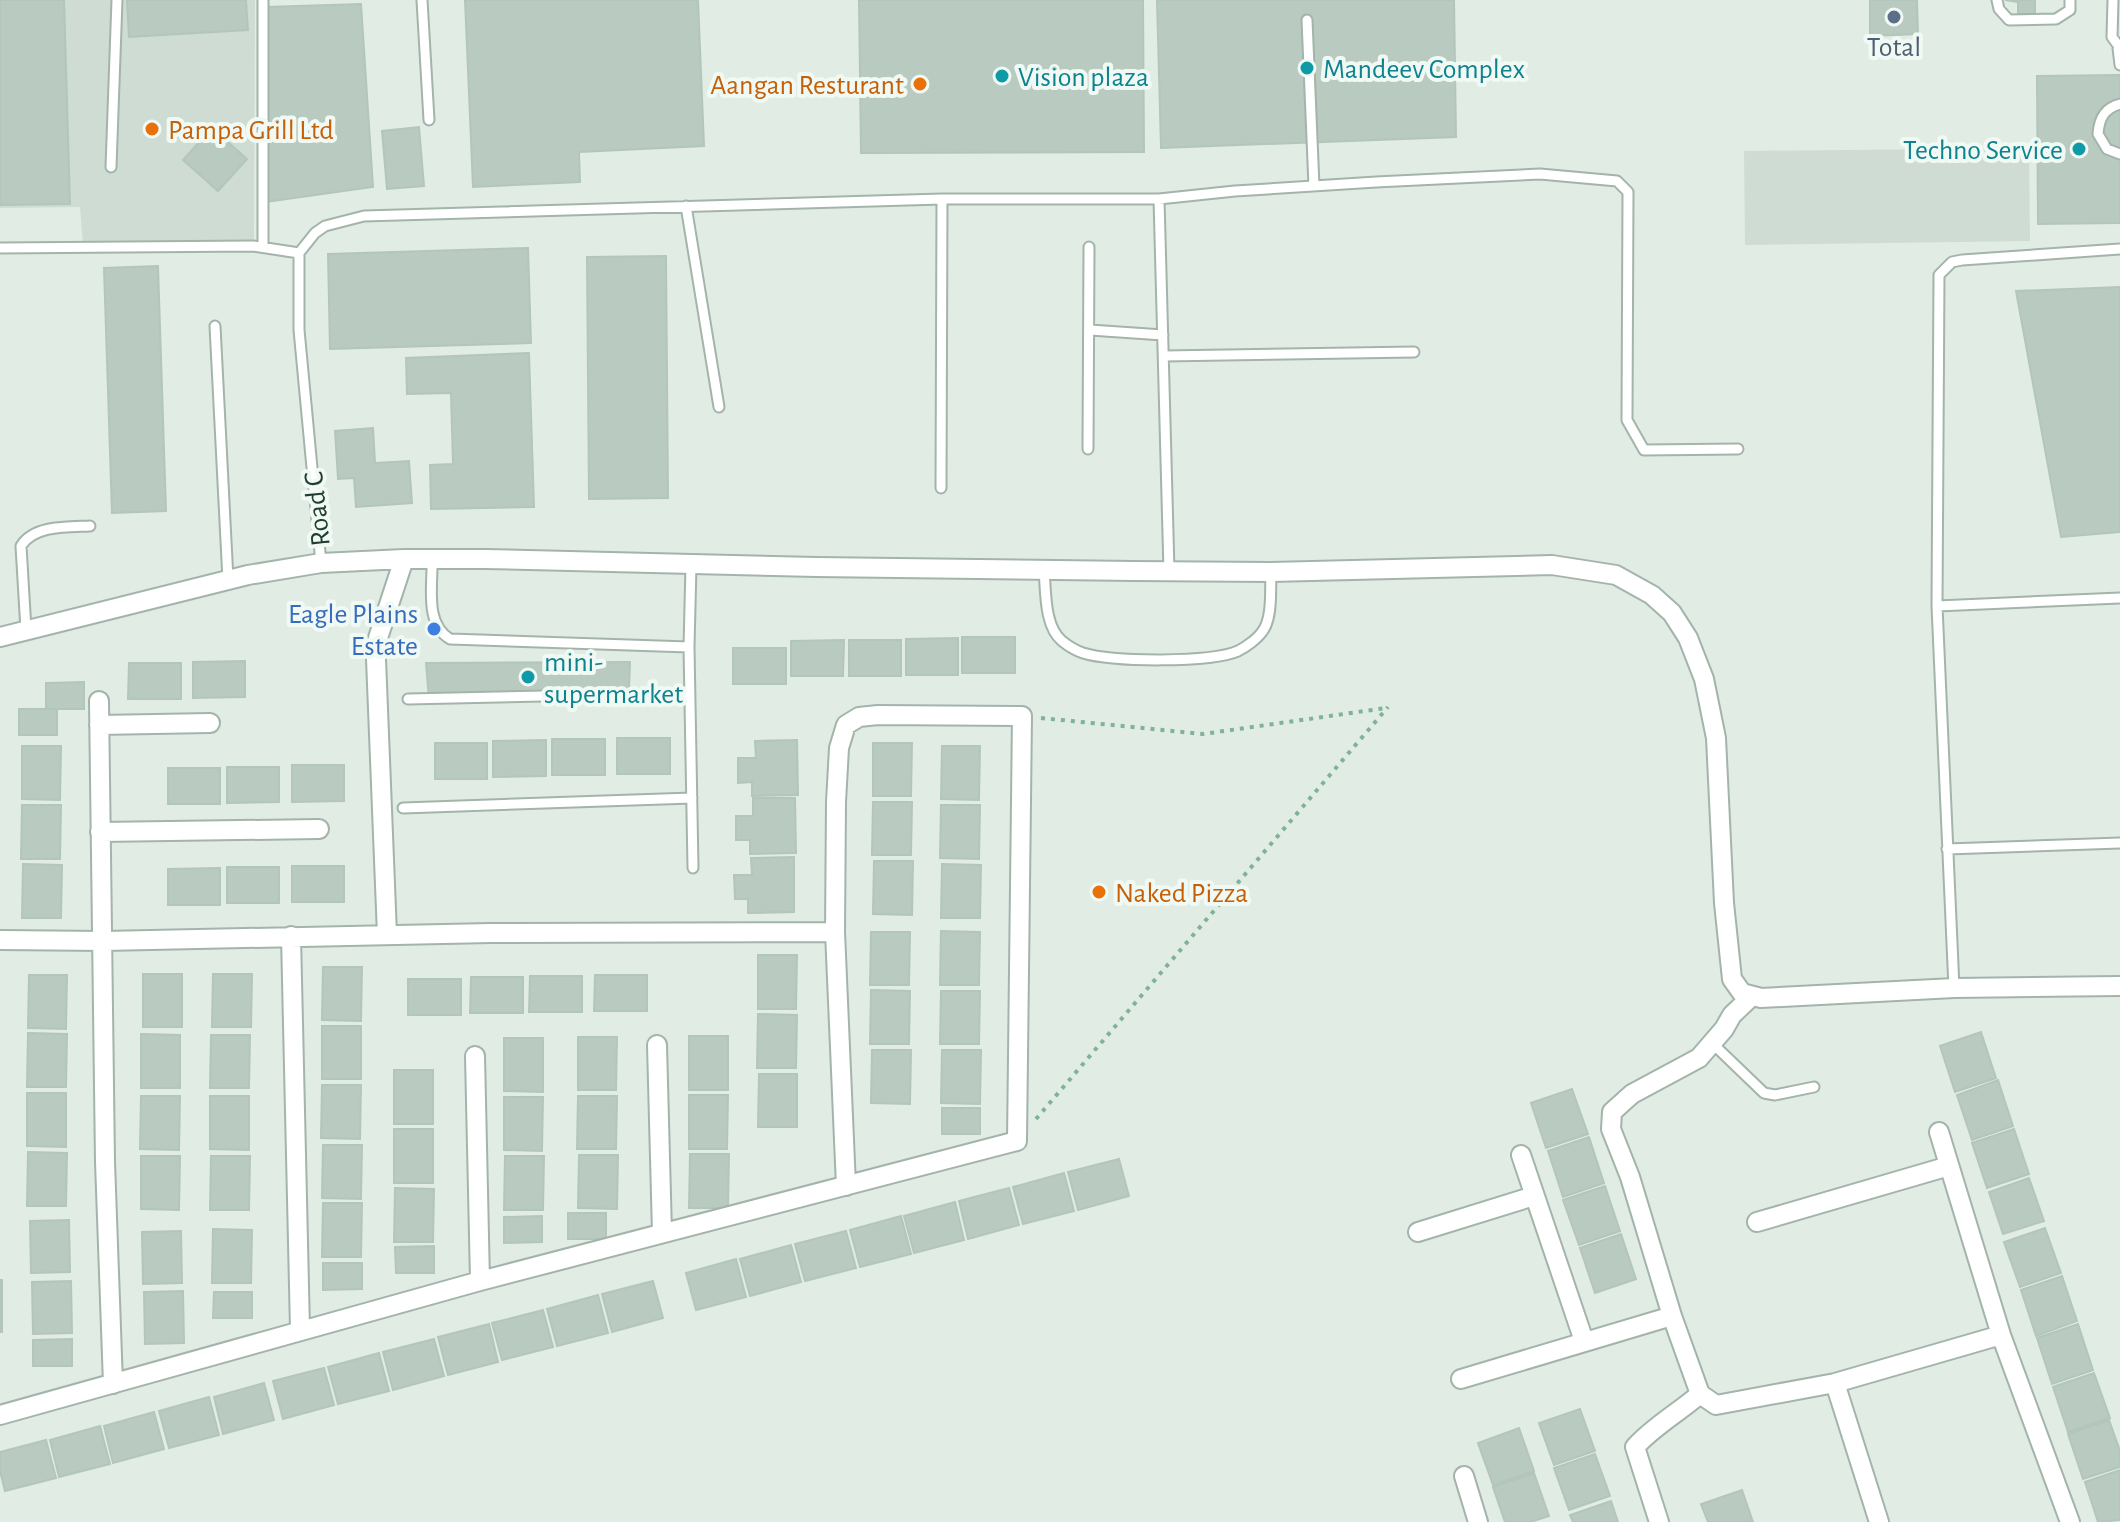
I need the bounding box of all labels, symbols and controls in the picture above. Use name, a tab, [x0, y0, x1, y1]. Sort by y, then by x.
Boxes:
marker: Total	[1885, 8, 1903, 26]
place label: Total	[1867, 34, 1921, 62]
place label: Mandeev Complex	[1323, 56, 1525, 84]
marker: Mandeev Complex	[1298, 59, 1316, 77]
place label: Vision plaza	[1018, 64, 1149, 92]
marker: Vision plaza	[993, 67, 1011, 85]
place label: Aangan Resturant	[710, 72, 904, 100]
marker: Aangan Resturant	[911, 75, 929, 93]
place label: Pampa Grill Ltd	[168, 117, 334, 145]
marker: Pampa Grill Ltd	[143, 120, 161, 138]
place label: Techno Service	[1903, 137, 2063, 165]
marker: Techno Service	[2070, 140, 2088, 158]
street label: Road C	[300, 470, 336, 547]
place label: Eagle Plains Estate	[288, 601, 418, 661]
marker: Eagle Plains Estate	[425, 620, 443, 638]
place label: mini- supermarket	[544, 649, 683, 709]
marker: mini- supermarket	[519, 668, 537, 686]
place label: Naked Pizza	[1115, 880, 1248, 908]
marker: Naked Pizza	[1090, 883, 1108, 901]

